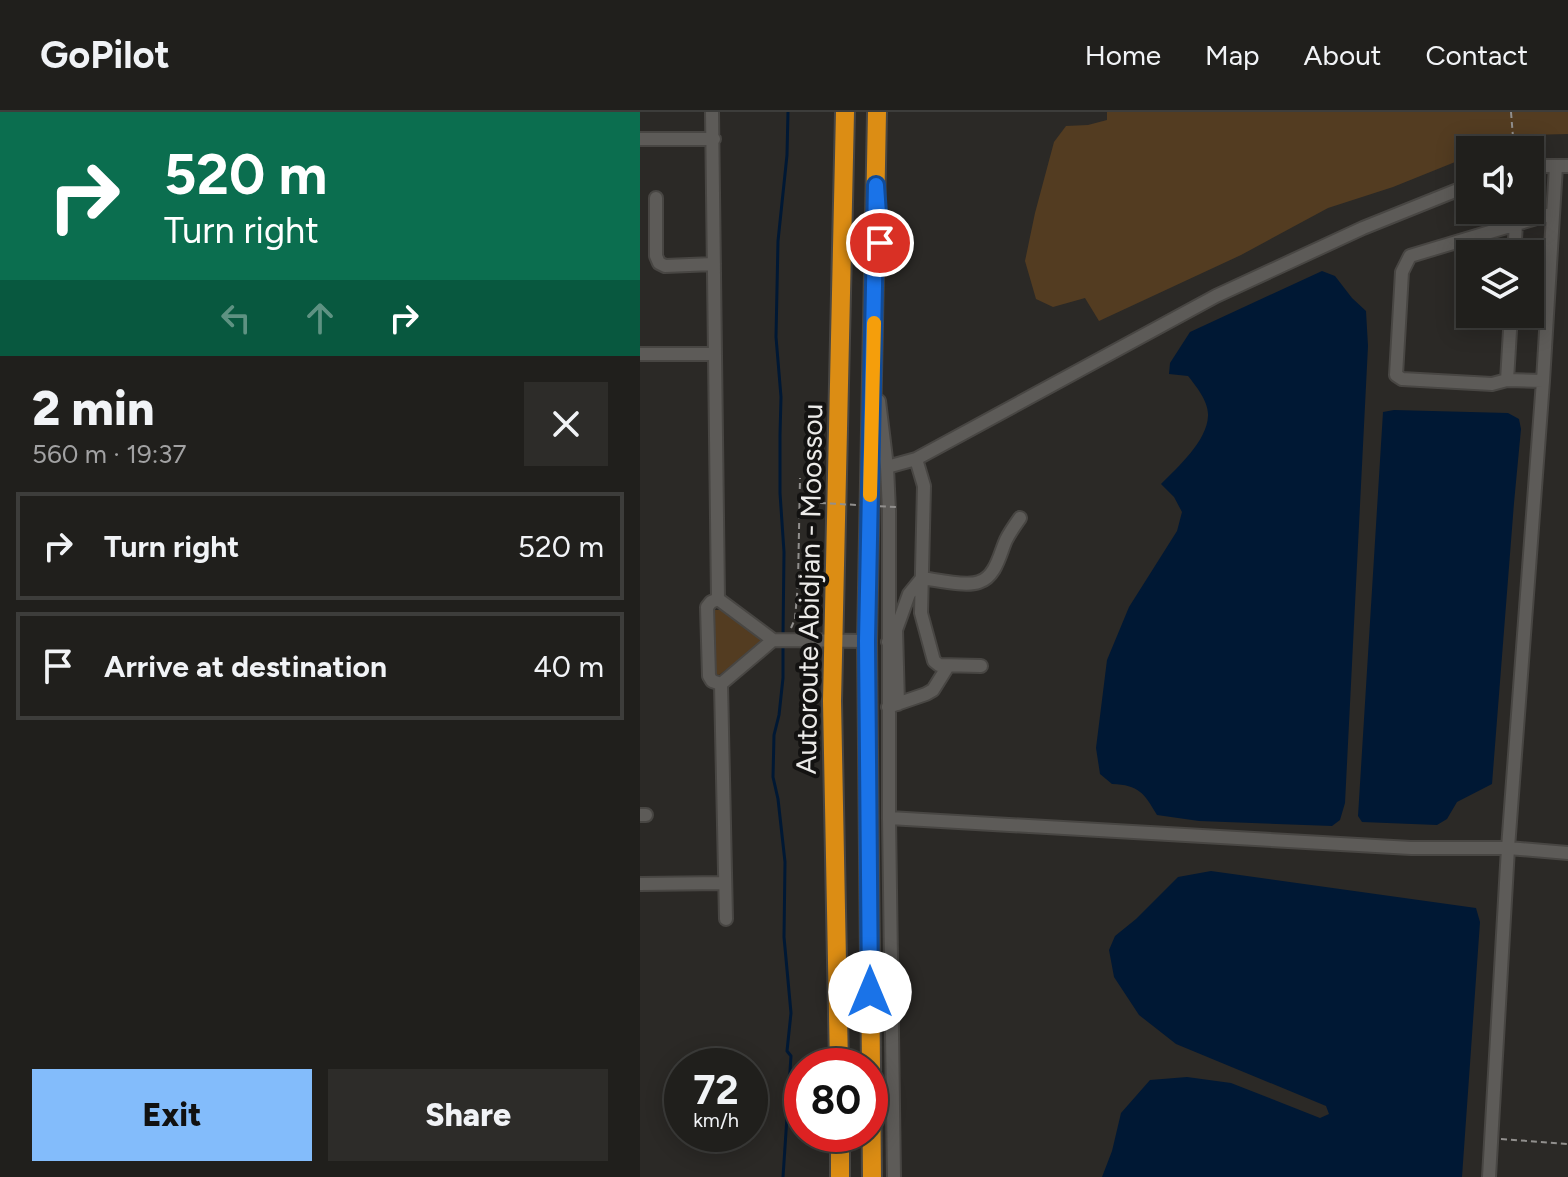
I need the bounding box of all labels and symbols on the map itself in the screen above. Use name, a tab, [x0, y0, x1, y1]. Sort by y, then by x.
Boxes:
pin	[846, 209, 914, 277]
street label: Autoroute Abidjan - Moossou	[789, 403, 829, 775]
position arrow	[828, 950, 912, 1034]
speed limit sign: 80	[784, 1048, 888, 1152]

